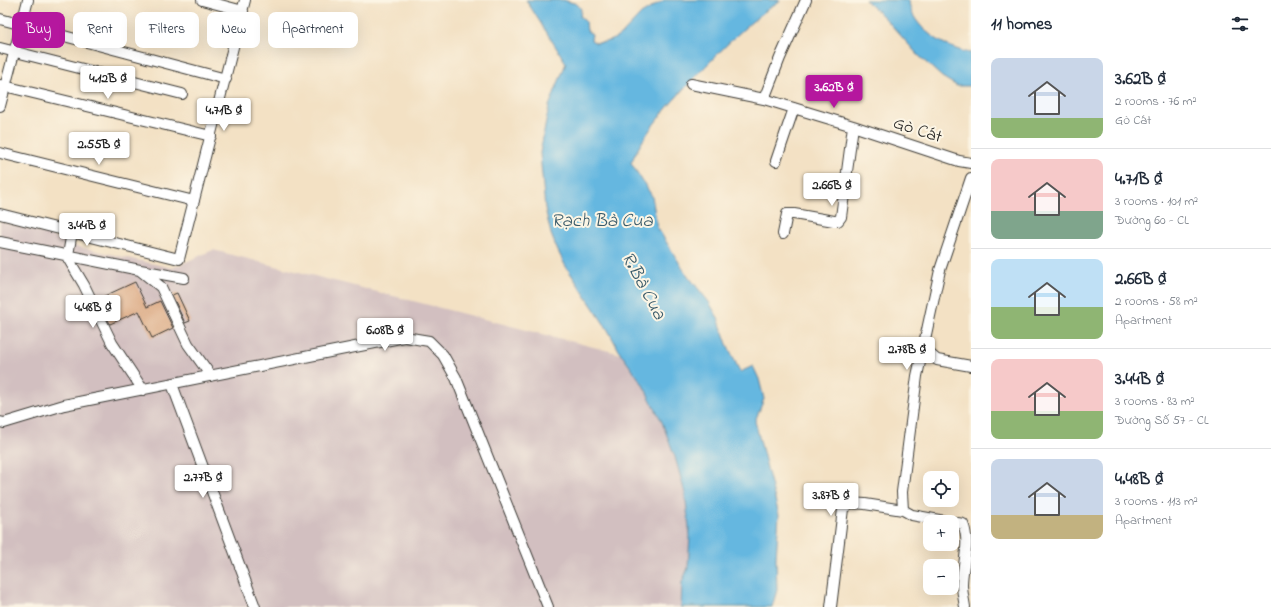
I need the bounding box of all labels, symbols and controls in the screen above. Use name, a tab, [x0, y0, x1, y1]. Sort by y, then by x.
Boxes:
chip: Buy	[12, 12, 65, 48]
chip: Rent	[73, 12, 127, 48]
chip: Filters	[135, 12, 199, 48]
chip: New	[207, 12, 260, 48]
chip: Apartment	[268, 12, 358, 48]
text: 11 homes	[991, 12, 1052, 37]
icon: filters	[1229, 13, 1251, 35]
pin: 4.12B ₫	[71, 66, 145, 100]
text: 3.62B ₫	[1115, 67, 1166, 92]
text: 4.12B ₫	[89, 69, 127, 88]
icon: home	[1023, 74, 1071, 122]
pin: 3.62B ₫	[797, 75, 871, 109]
text: 3.62B ₫	[814, 78, 854, 97]
text: 2 rooms · 76 m²	[1115, 92, 1197, 111]
pin: 4.71B ₫	[187, 98, 261, 132]
text: 4.71B ₫	[206, 101, 242, 120]
street label: Gò Cát	[889, 111, 945, 151]
text: Gò Cát	[1115, 111, 1151, 130]
pin: 2.55B ₫	[62, 132, 136, 166]
text: 2.55B ₫	[78, 135, 120, 154]
text: 4.71B ₫	[1115, 167, 1163, 192]
pin: 2.66B ₫	[795, 173, 869, 207]
icon: home	[1023, 175, 1071, 223]
text: 2.66B ₫	[812, 176, 852, 195]
text: 3 rooms · 101 m²	[1115, 192, 1198, 211]
water label: Rạch Bà Cua	[551, 208, 654, 235]
text: Đường 60 - CL	[1115, 211, 1189, 230]
pin: 3.44B ₫	[50, 213, 124, 247]
text: 3.44B ₫	[68, 216, 106, 235]
water label: R.Bà Cua	[614, 248, 672, 325]
text: 2.66B ₫	[1115, 267, 1167, 292]
icon: home	[1023, 275, 1071, 323]
text: 2 rooms · 58 m²	[1115, 292, 1198, 311]
pin: 4.48B ₫	[56, 295, 130, 329]
text: 4.48B ₫	[74, 298, 112, 317]
text: Apartment	[1115, 311, 1172, 330]
pin: 6.08B ₫	[348, 318, 422, 352]
text: 6.08B ₫	[366, 321, 404, 340]
pin: 2.78B ₫	[870, 337, 944, 371]
text: 2.78B ₫	[888, 340, 926, 359]
text: 3.44B ₫	[1115, 367, 1164, 392]
icon: home	[1023, 375, 1071, 423]
text: 3 rooms · 83 m²	[1115, 392, 1195, 411]
text: Đường Số 57 - CL	[1115, 411, 1209, 430]
pin: 2.77B ₫	[166, 465, 240, 499]
text: 4.48B ₫	[1115, 467, 1163, 492]
text: 2.77B ₫	[184, 468, 222, 487]
map controls	[923, 471, 959, 595]
button: locate	[923, 471, 959, 507]
icon: home	[1023, 475, 1071, 523]
pin: 3.87B ₫	[794, 483, 868, 517]
text: 3.87B ₫	[812, 486, 850, 505]
text: 3 rooms · 113 m²	[1115, 492, 1198, 511]
text: Apartment	[1115, 511, 1172, 530]
button: +	[923, 515, 959, 551]
button: −	[923, 559, 959, 595]

